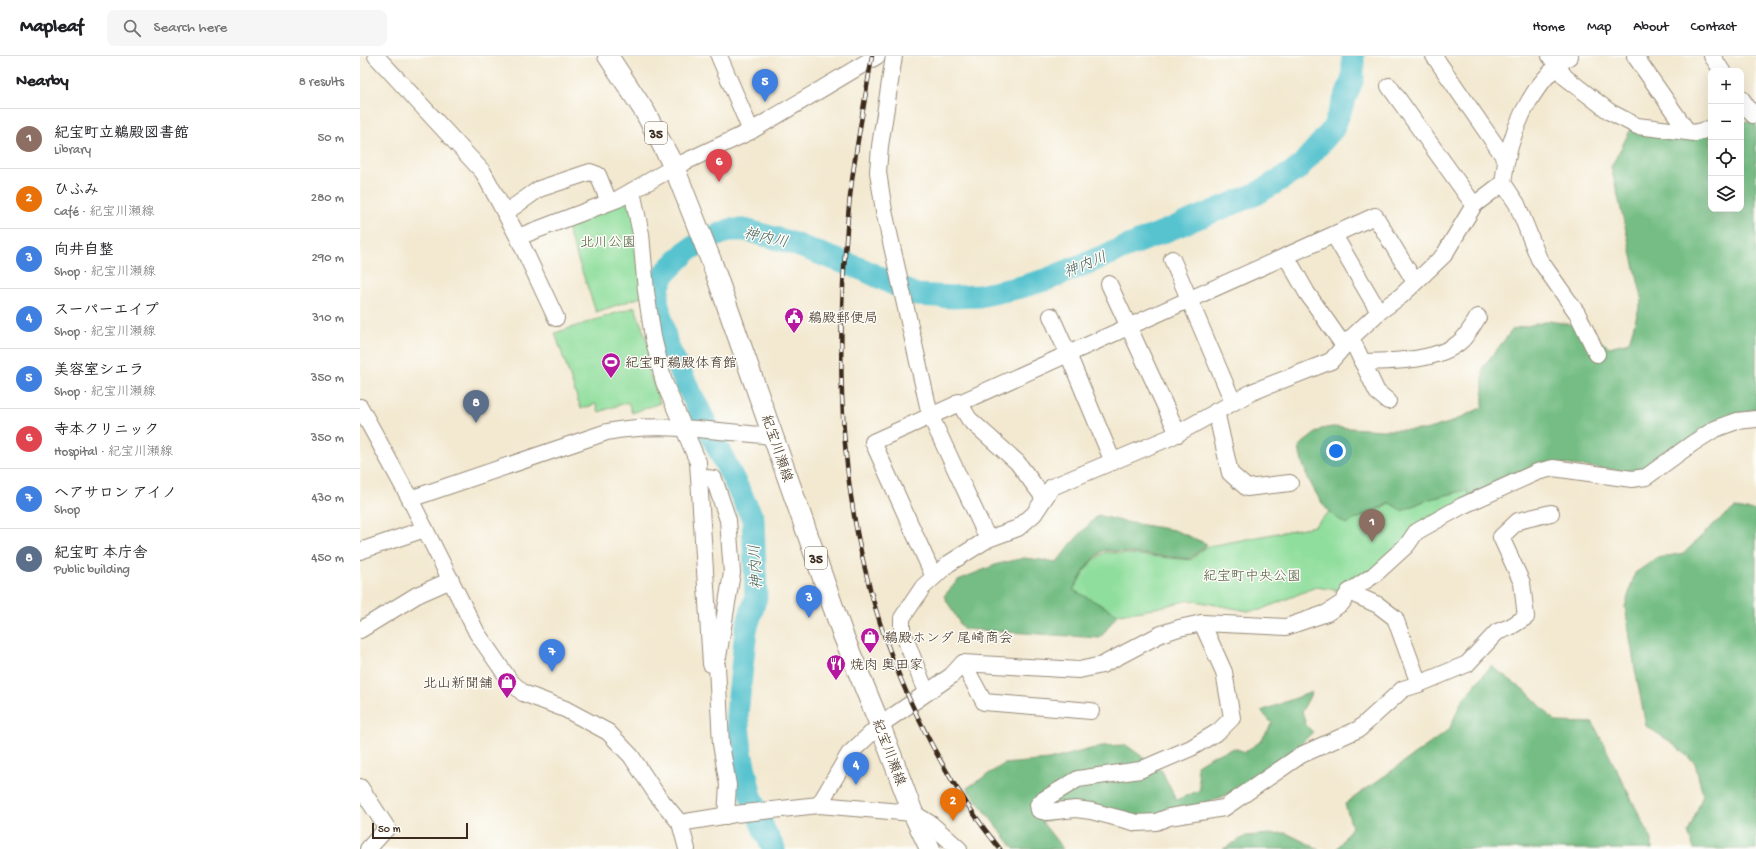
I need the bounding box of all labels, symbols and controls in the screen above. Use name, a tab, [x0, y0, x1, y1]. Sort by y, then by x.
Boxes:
search box	[107, 10, 387, 46]
text: Mapleaf	[20, 16, 83, 39]
icon: search	[121, 17, 143, 39]
text: Search here	[153, 19, 227, 37]
text: Home	[1533, 19, 1565, 36]
text: Map	[1587, 19, 1611, 36]
text: About	[1633, 19, 1669, 36]
text: Contact	[1691, 19, 1736, 36]
map controls	[1708, 68, 1744, 212]
button: +	[1708, 68, 1744, 104]
pin: 5	[752, 69, 778, 102]
text: Nearby	[16, 72, 69, 92]
text: 8 results	[299, 75, 344, 90]
button: −	[1708, 104, 1744, 140]
road number: 35	[645, 122, 667, 144]
text: 紀宝町立鵜殿図書館	[54, 125, 189, 143]
text: 1	[26, 131, 32, 146]
text: 50 m	[317, 131, 344, 146]
button: locate	[1708, 140, 1744, 176]
text: Library	[54, 143, 91, 158]
pin: 6	[706, 149, 732, 182]
button: layers	[1708, 176, 1744, 212]
text: ひふみ	[54, 182, 99, 200]
text: 2	[26, 191, 32, 206]
text: 280 m	[311, 191, 344, 206]
text: Café · 紀宝川瀬線	[54, 205, 154, 220]
water label: 神内川	[742, 224, 790, 253]
park label: 北川公園	[580, 235, 636, 252]
text: 向井自整	[54, 242, 114, 260]
water label: 神内川	[1061, 248, 1110, 283]
text: 3	[26, 251, 32, 266]
text: 290 m	[311, 251, 344, 266]
text: Shop · 紀宝川瀬線	[54, 265, 155, 280]
text: スーパーエイプ	[54, 302, 158, 320]
public building icon: 鵜殿郵便局	[783, 306, 805, 334]
text: 4	[26, 311, 32, 326]
text: 310 m	[312, 311, 344, 326]
place label: 鵜殿郵便局	[808, 311, 878, 328]
text: Shop · 紀宝川瀬線	[54, 325, 155, 340]
sports icon: 紀宝町鵜殿体育館	[600, 351, 622, 379]
place label: 紀宝町鵜殿体育館	[625, 355, 737, 373]
text: 美容室シエラ	[54, 362, 144, 380]
text: 5	[26, 371, 32, 386]
text: 350 m	[311, 371, 344, 386]
text: Shop · 紀宝川瀬線	[54, 385, 155, 400]
pin: 8	[463, 390, 489, 423]
street label: 紀宝川瀬線	[756, 413, 796, 485]
text: 寺本クリニック	[54, 422, 159, 440]
text: 6	[26, 431, 32, 446]
text: 350 m	[311, 431, 344, 446]
your location	[1326, 441, 1346, 461]
text: Hospital · 紀宝川瀬線	[54, 445, 173, 460]
text: ヘアサロン アイノ	[54, 485, 177, 503]
text: 7	[26, 491, 32, 506]
text: 430 m	[311, 491, 344, 506]
text: Shop	[54, 503, 80, 518]
pin: 1	[1359, 509, 1385, 542]
water label: 神内川	[746, 544, 767, 590]
text: 紀宝町 本庁舎	[54, 545, 148, 563]
road number: 35	[805, 547, 827, 569]
text: 8	[25, 551, 33, 566]
text: 450 m	[311, 551, 344, 566]
text: Public building	[54, 563, 130, 578]
park label: 紀宝町中央公園	[1203, 568, 1301, 586]
pin: 3	[796, 585, 822, 618]
shop icon: 鵜殿ホンダ 尾崎商会	[859, 626, 881, 654]
place label: 鵜殿ホンダ 尾崎商会	[884, 631, 1013, 648]
pin: 7	[539, 639, 565, 672]
restaurant icon: 焼肉 奥田家	[825, 653, 847, 681]
place label: 焼肉 奥田家	[850, 658, 923, 675]
shop icon: 北山新聞舗	[496, 671, 518, 699]
place label: 北山新聞舗	[423, 676, 493, 693]
street label: 紀宝川瀬線	[867, 717, 909, 789]
pin: 4	[843, 752, 869, 785]
pin: 2	[940, 788, 966, 821]
scale bar	[372, 821, 468, 840]
text: 50 m	[378, 824, 400, 836]

